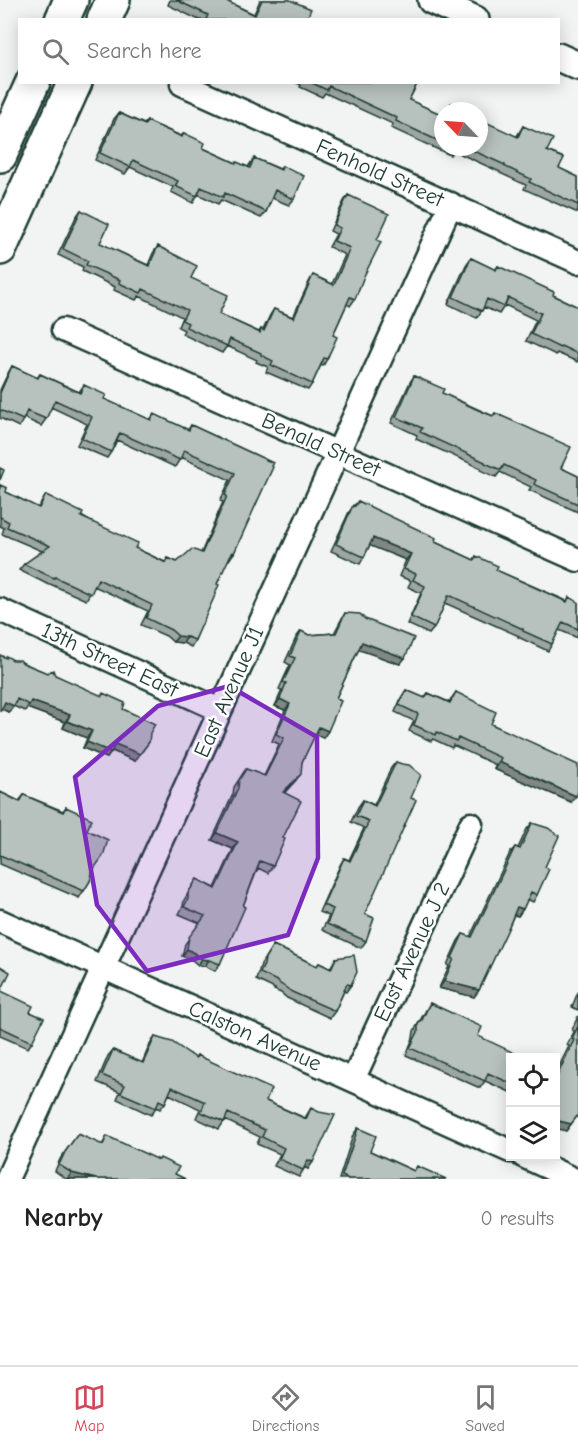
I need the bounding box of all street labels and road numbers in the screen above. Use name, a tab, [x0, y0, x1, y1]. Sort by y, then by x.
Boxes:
street label: Fenhold Street	[312, 133, 448, 213]
street label: Benald Street	[258, 407, 385, 483]
street label: 13th Street East	[38, 617, 183, 703]
street label: East Avenue J1	[189, 623, 269, 761]
street label: East Avenue J 2	[368, 878, 456, 1026]
street label: Calston Avenue	[185, 995, 325, 1077]

